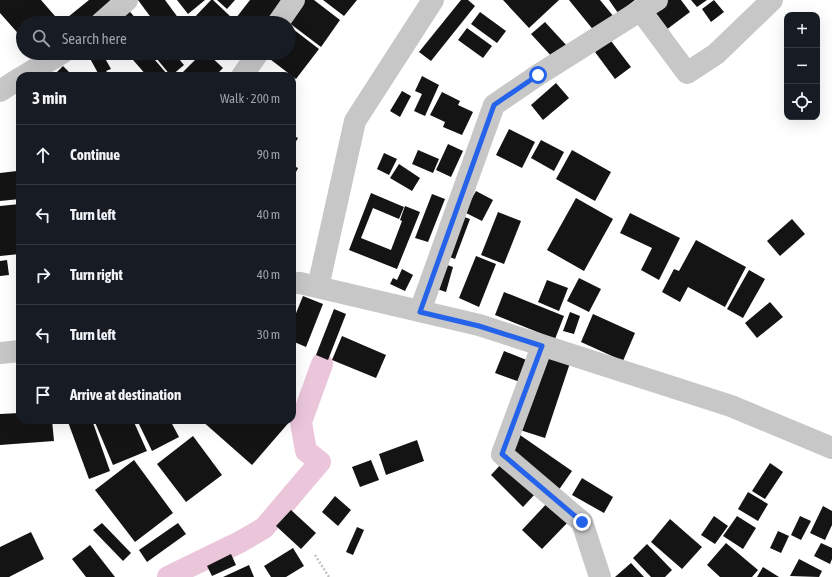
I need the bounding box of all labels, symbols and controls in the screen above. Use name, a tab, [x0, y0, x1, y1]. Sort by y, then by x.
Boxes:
map controls	[784, 12, 820, 120]
button: +	[784, 12, 820, 48]
search box	[16, 16, 296, 60]
icon: search	[30, 27, 52, 49]
text: Search here	[62, 30, 127, 47]
button: −	[784, 48, 820, 84]
route start	[529, 66, 547, 84]
button: locate	[784, 84, 820, 120]
text: 3 min	[32, 88, 67, 108]
text: Walk · 200 m	[220, 91, 280, 106]
icon: ahead	[32, 144, 54, 166]
text: Continue	[70, 146, 120, 163]
text: 90 m	[257, 147, 280, 162]
icon: left	[32, 204, 54, 226]
text: Turn left	[70, 206, 116, 223]
text: 40 m	[257, 207, 280, 222]
icon: right	[32, 264, 54, 286]
text: Turn right	[70, 266, 123, 283]
text: 40 m	[257, 267, 280, 282]
icon: left	[32, 324, 54, 346]
text: Turn left	[70, 326, 116, 343]
text: 30 m	[257, 327, 280, 342]
icon: arrive	[32, 384, 54, 406]
text: Arrive at destination	[70, 386, 181, 403]
route end	[573, 513, 591, 531]

